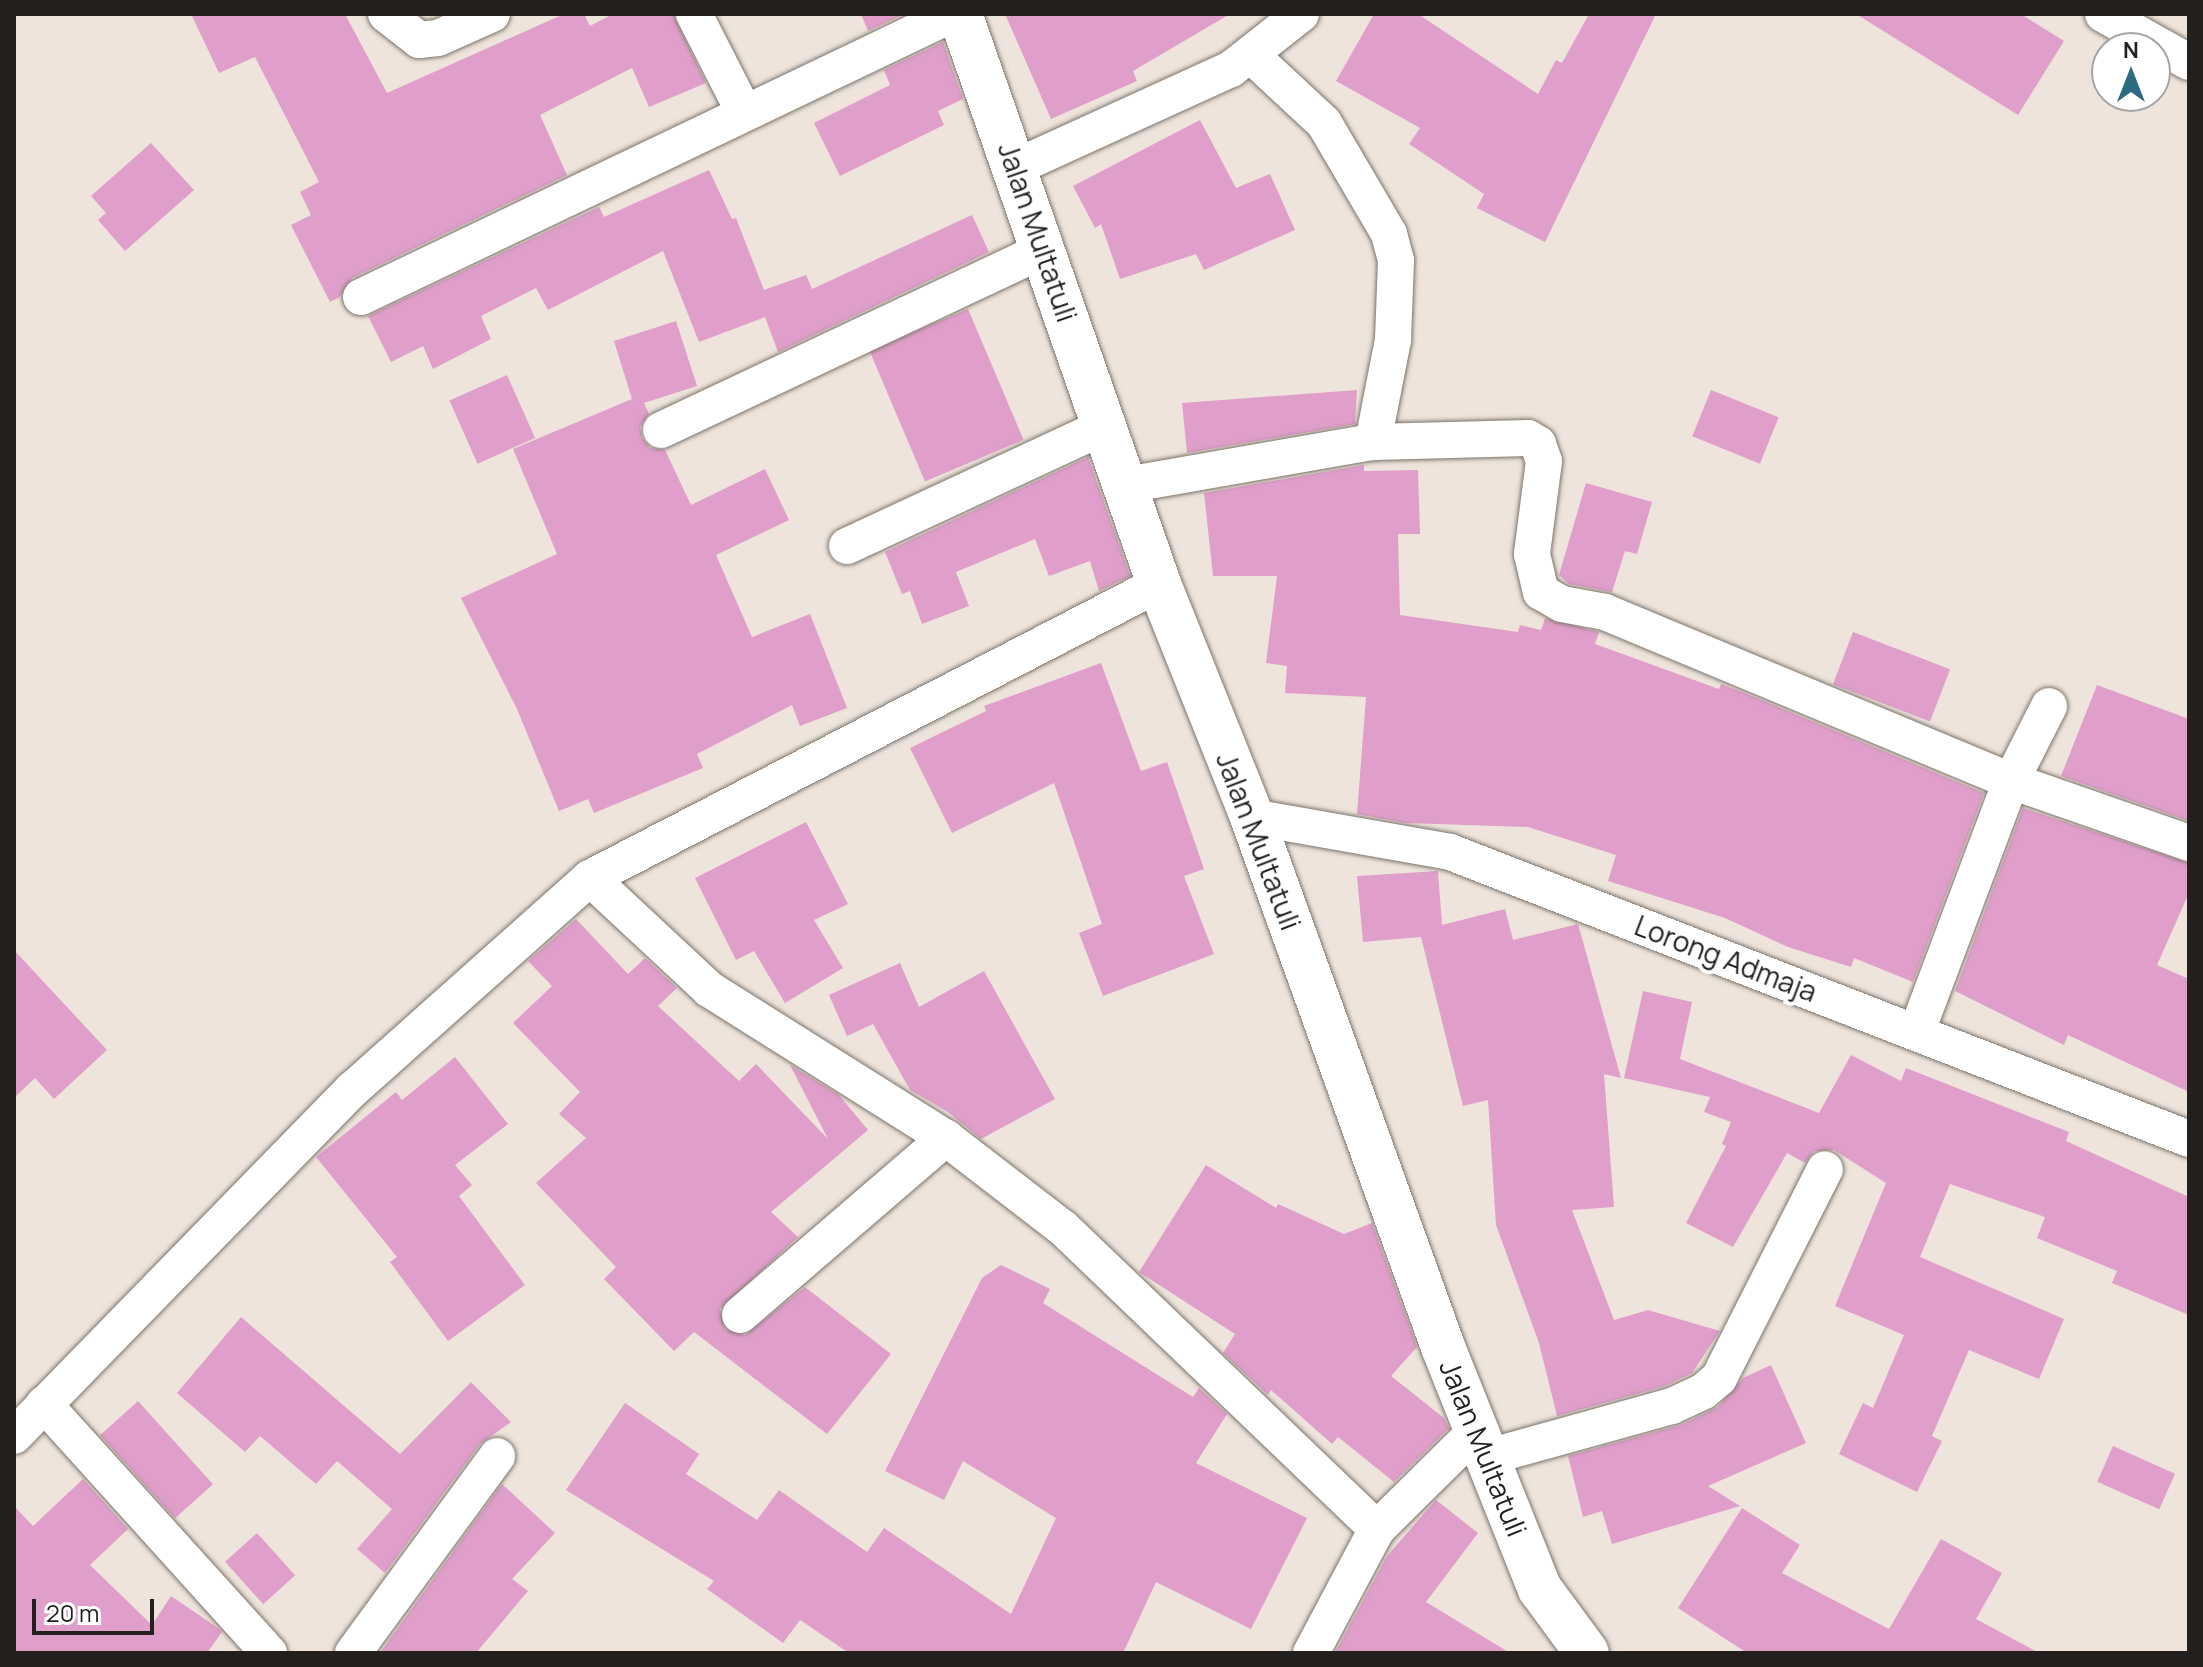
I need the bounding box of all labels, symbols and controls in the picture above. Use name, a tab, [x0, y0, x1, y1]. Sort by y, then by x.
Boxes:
north arrow	[2091, 32, 2171, 112]
text: N	[2123, 35, 2139, 65]
street label: Jalan Multatuli	[992, 138, 1084, 326]
street label: Jalan Multatuli	[1210, 748, 1308, 934]
street label: Lorong Admaja	[1630, 908, 1822, 1008]
street label: Jalan Multatuli	[1433, 1355, 1535, 1541]
scale bar	[36, 1583, 158, 1633]
text: 20 m	[46, 1596, 99, 1629]

